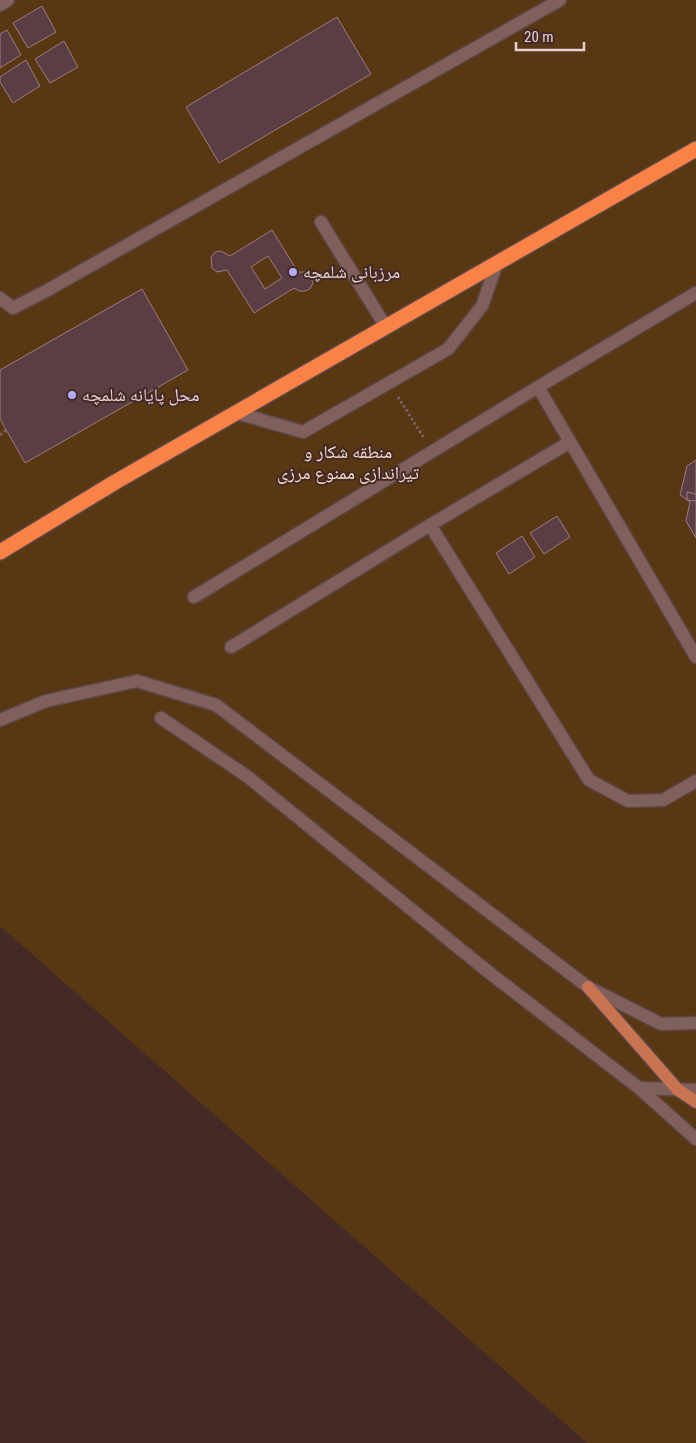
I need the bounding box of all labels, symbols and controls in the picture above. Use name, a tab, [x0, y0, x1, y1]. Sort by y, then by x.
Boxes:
scale bar	[516, 20, 584, 52]
text: 20 m	[524, 28, 554, 46]
place label: مرزبانی شلمچه	[303, 261, 400, 283]
marker: مرزبانی شلمچه	[287, 266, 299, 278]
place label: محل پایانه شلمچه	[82, 384, 199, 406]
marker: محل پایانه شلمچه	[66, 389, 78, 401]
park label: منطقه شکار و تیراندازی ممنوع مرزی	[277, 441, 419, 484]

